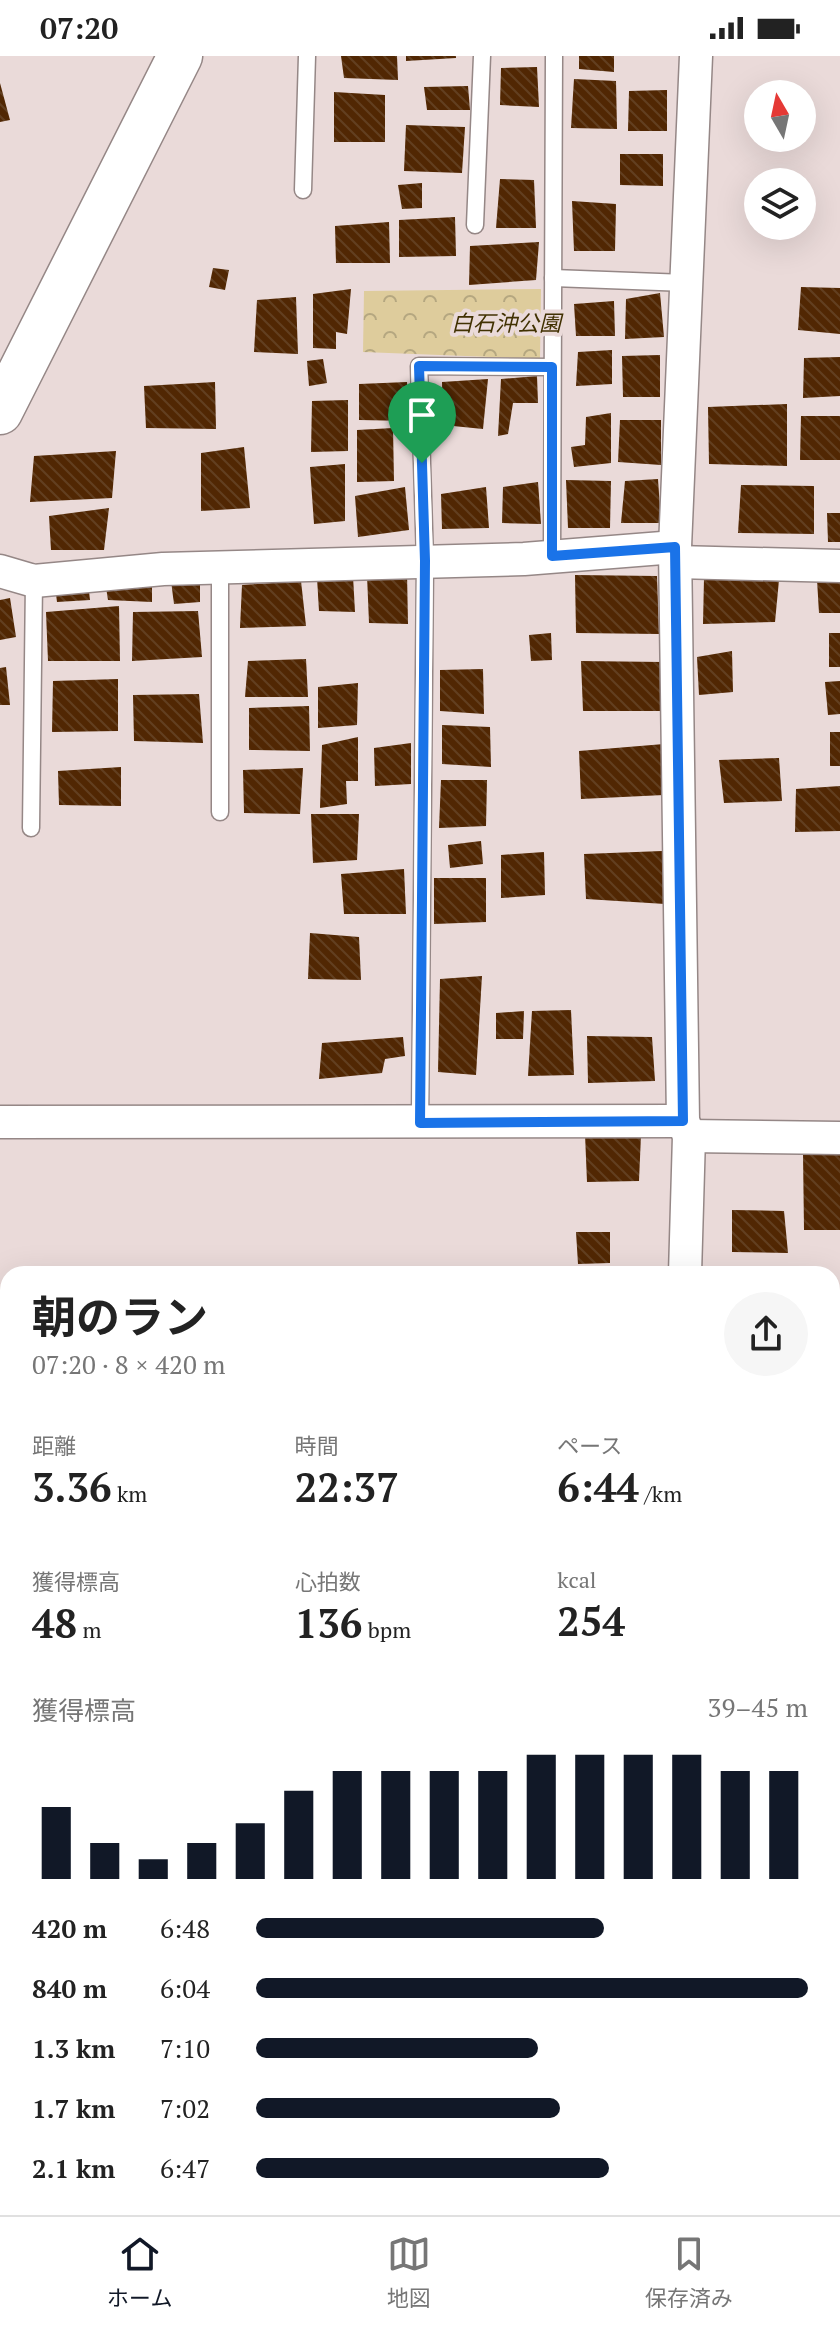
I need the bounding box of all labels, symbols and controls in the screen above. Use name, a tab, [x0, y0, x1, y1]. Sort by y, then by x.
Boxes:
text: 07:20	[40, 8, 118, 48]
north arrow	[744, 80, 816, 152]
map controls	[744, 80, 816, 240]
button: layers	[744, 168, 816, 240]
park label: 白石沖公園	[451, 308, 564, 337]
pin	[388, 381, 456, 463]
icon: arrive	[400, 393, 444, 437]
text: 朝のラン	[32, 1287, 208, 1346]
button: share	[724, 1292, 808, 1376]
text: 07:20 · 8 × 420 m	[32, 1347, 226, 1381]
text: 距離	[32, 1431, 76, 1460]
text: 時間	[295, 1431, 339, 1460]
text: ペース	[557, 1431, 622, 1460]
text: 3.36	[32, 1460, 112, 1513]
text: 22:37	[295, 1460, 399, 1513]
text: 6:44	[557, 1460, 639, 1513]
text: km	[112, 1479, 147, 1508]
text: /km	[639, 1479, 682, 1508]
text: kcal	[557, 1565, 596, 1594]
text: 獲得標高	[32, 1567, 120, 1596]
text: 心拍数	[295, 1567, 361, 1596]
text: 254	[557, 1594, 625, 1647]
text: 48	[32, 1596, 77, 1649]
text: 136	[295, 1596, 362, 1649]
text: m	[77, 1615, 102, 1644]
text: bpm	[362, 1615, 411, 1644]
text: 39–45 m	[708, 1690, 808, 1724]
text: 獲得標高	[32, 1693, 136, 1727]
text: 420 m	[32, 1911, 107, 1945]
text: 6:48	[160, 1911, 210, 1945]
text: 840 m	[32, 1971, 107, 2005]
text: 6:04	[160, 1971, 210, 2005]
text: 1.3 km	[32, 2031, 115, 2065]
text: 7:10	[160, 2031, 210, 2065]
text: 1.7 km	[32, 2091, 115, 2125]
text: 7:02	[160, 2091, 210, 2125]
text: 2.1 km	[32, 2151, 115, 2185]
text: 6:47	[160, 2151, 210, 2185]
tab: ホーム	[107, 2232, 172, 2312]
tab: 地図	[387, 2232, 431, 2312]
tab: 保存済み	[645, 2232, 733, 2312]

